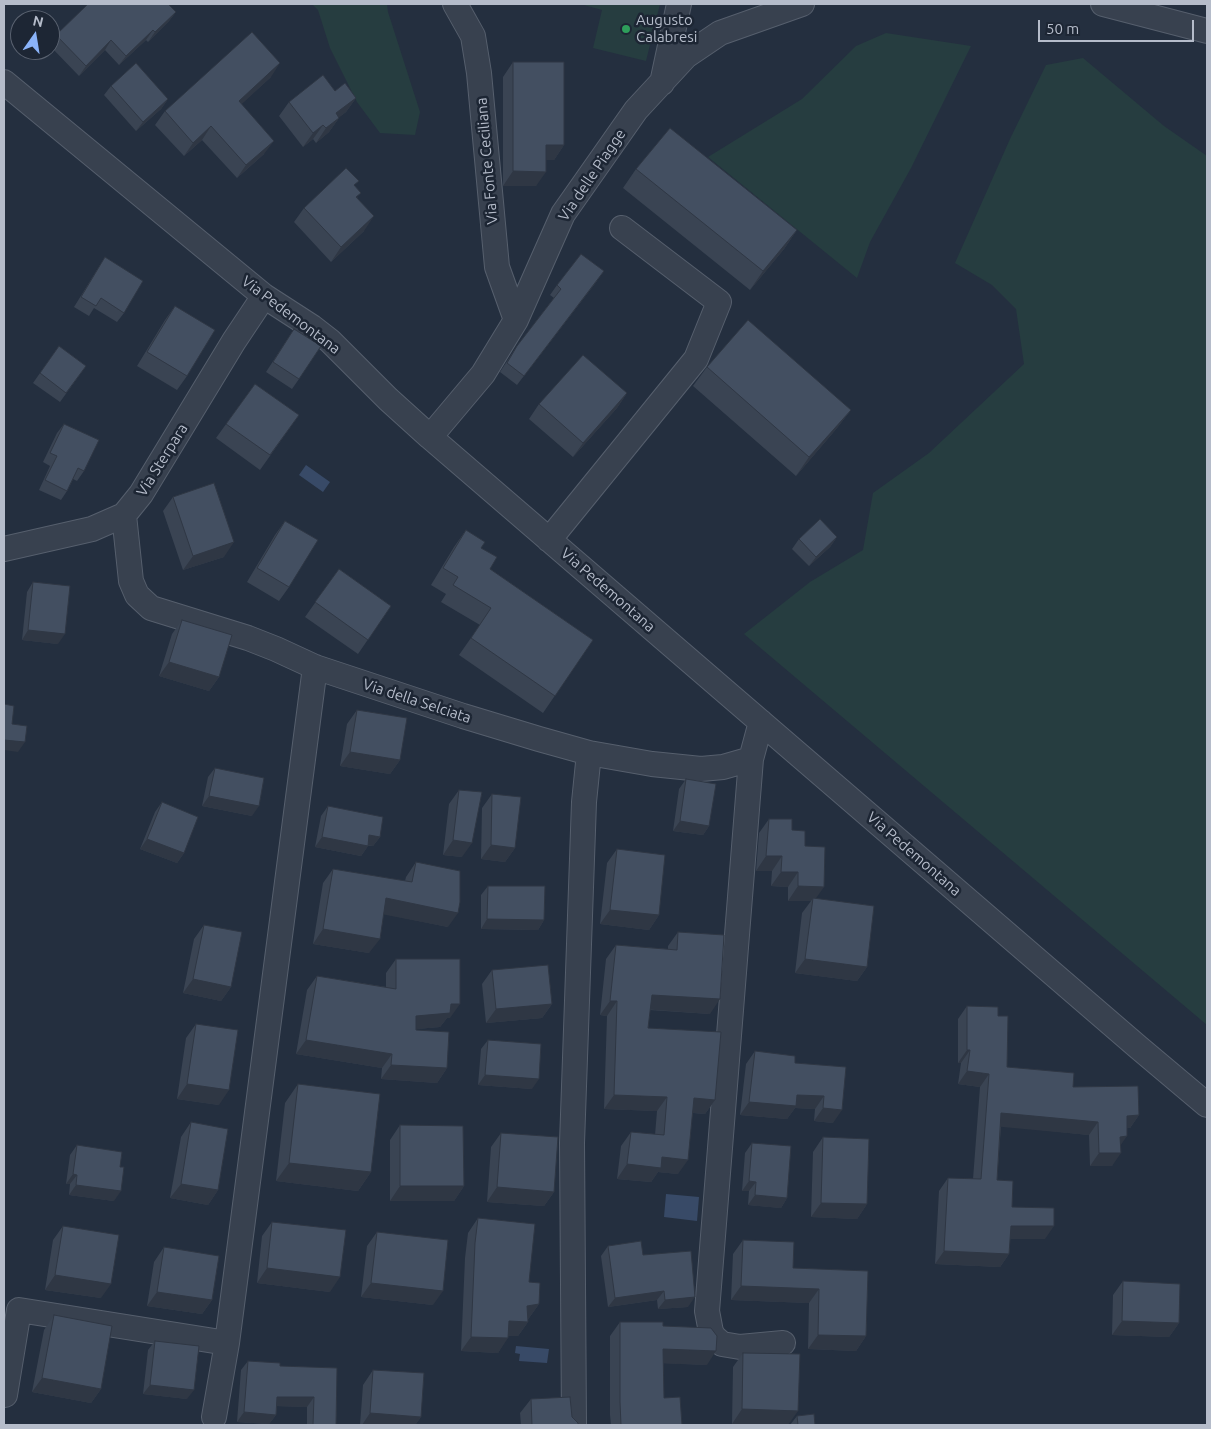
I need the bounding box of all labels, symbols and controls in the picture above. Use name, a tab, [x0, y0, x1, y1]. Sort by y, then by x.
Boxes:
north arrow	[10, 10, 60, 60]
scale bar	[1041, 10, 1197, 42]
place label: Augusto Calabresi	[636, 11, 697, 46]
text: N	[31, 12, 45, 30]
text: 50 m	[1046, 20, 1079, 37]
marker: Augusto Calabresi	[620, 23, 632, 35]
street label: Via Fonte Ceciliana	[472, 97, 502, 225]
street label: Via delle Piagge	[555, 125, 629, 225]
street label: Via Pedemontana	[238, 272, 344, 358]
street label: Via Sterpara	[133, 420, 191, 500]
street label: Via Pedemontana	[557, 544, 659, 636]
street label: Via della Selciata	[361, 675, 473, 727]
street label: Via Pedemontana	[863, 808, 965, 900]

